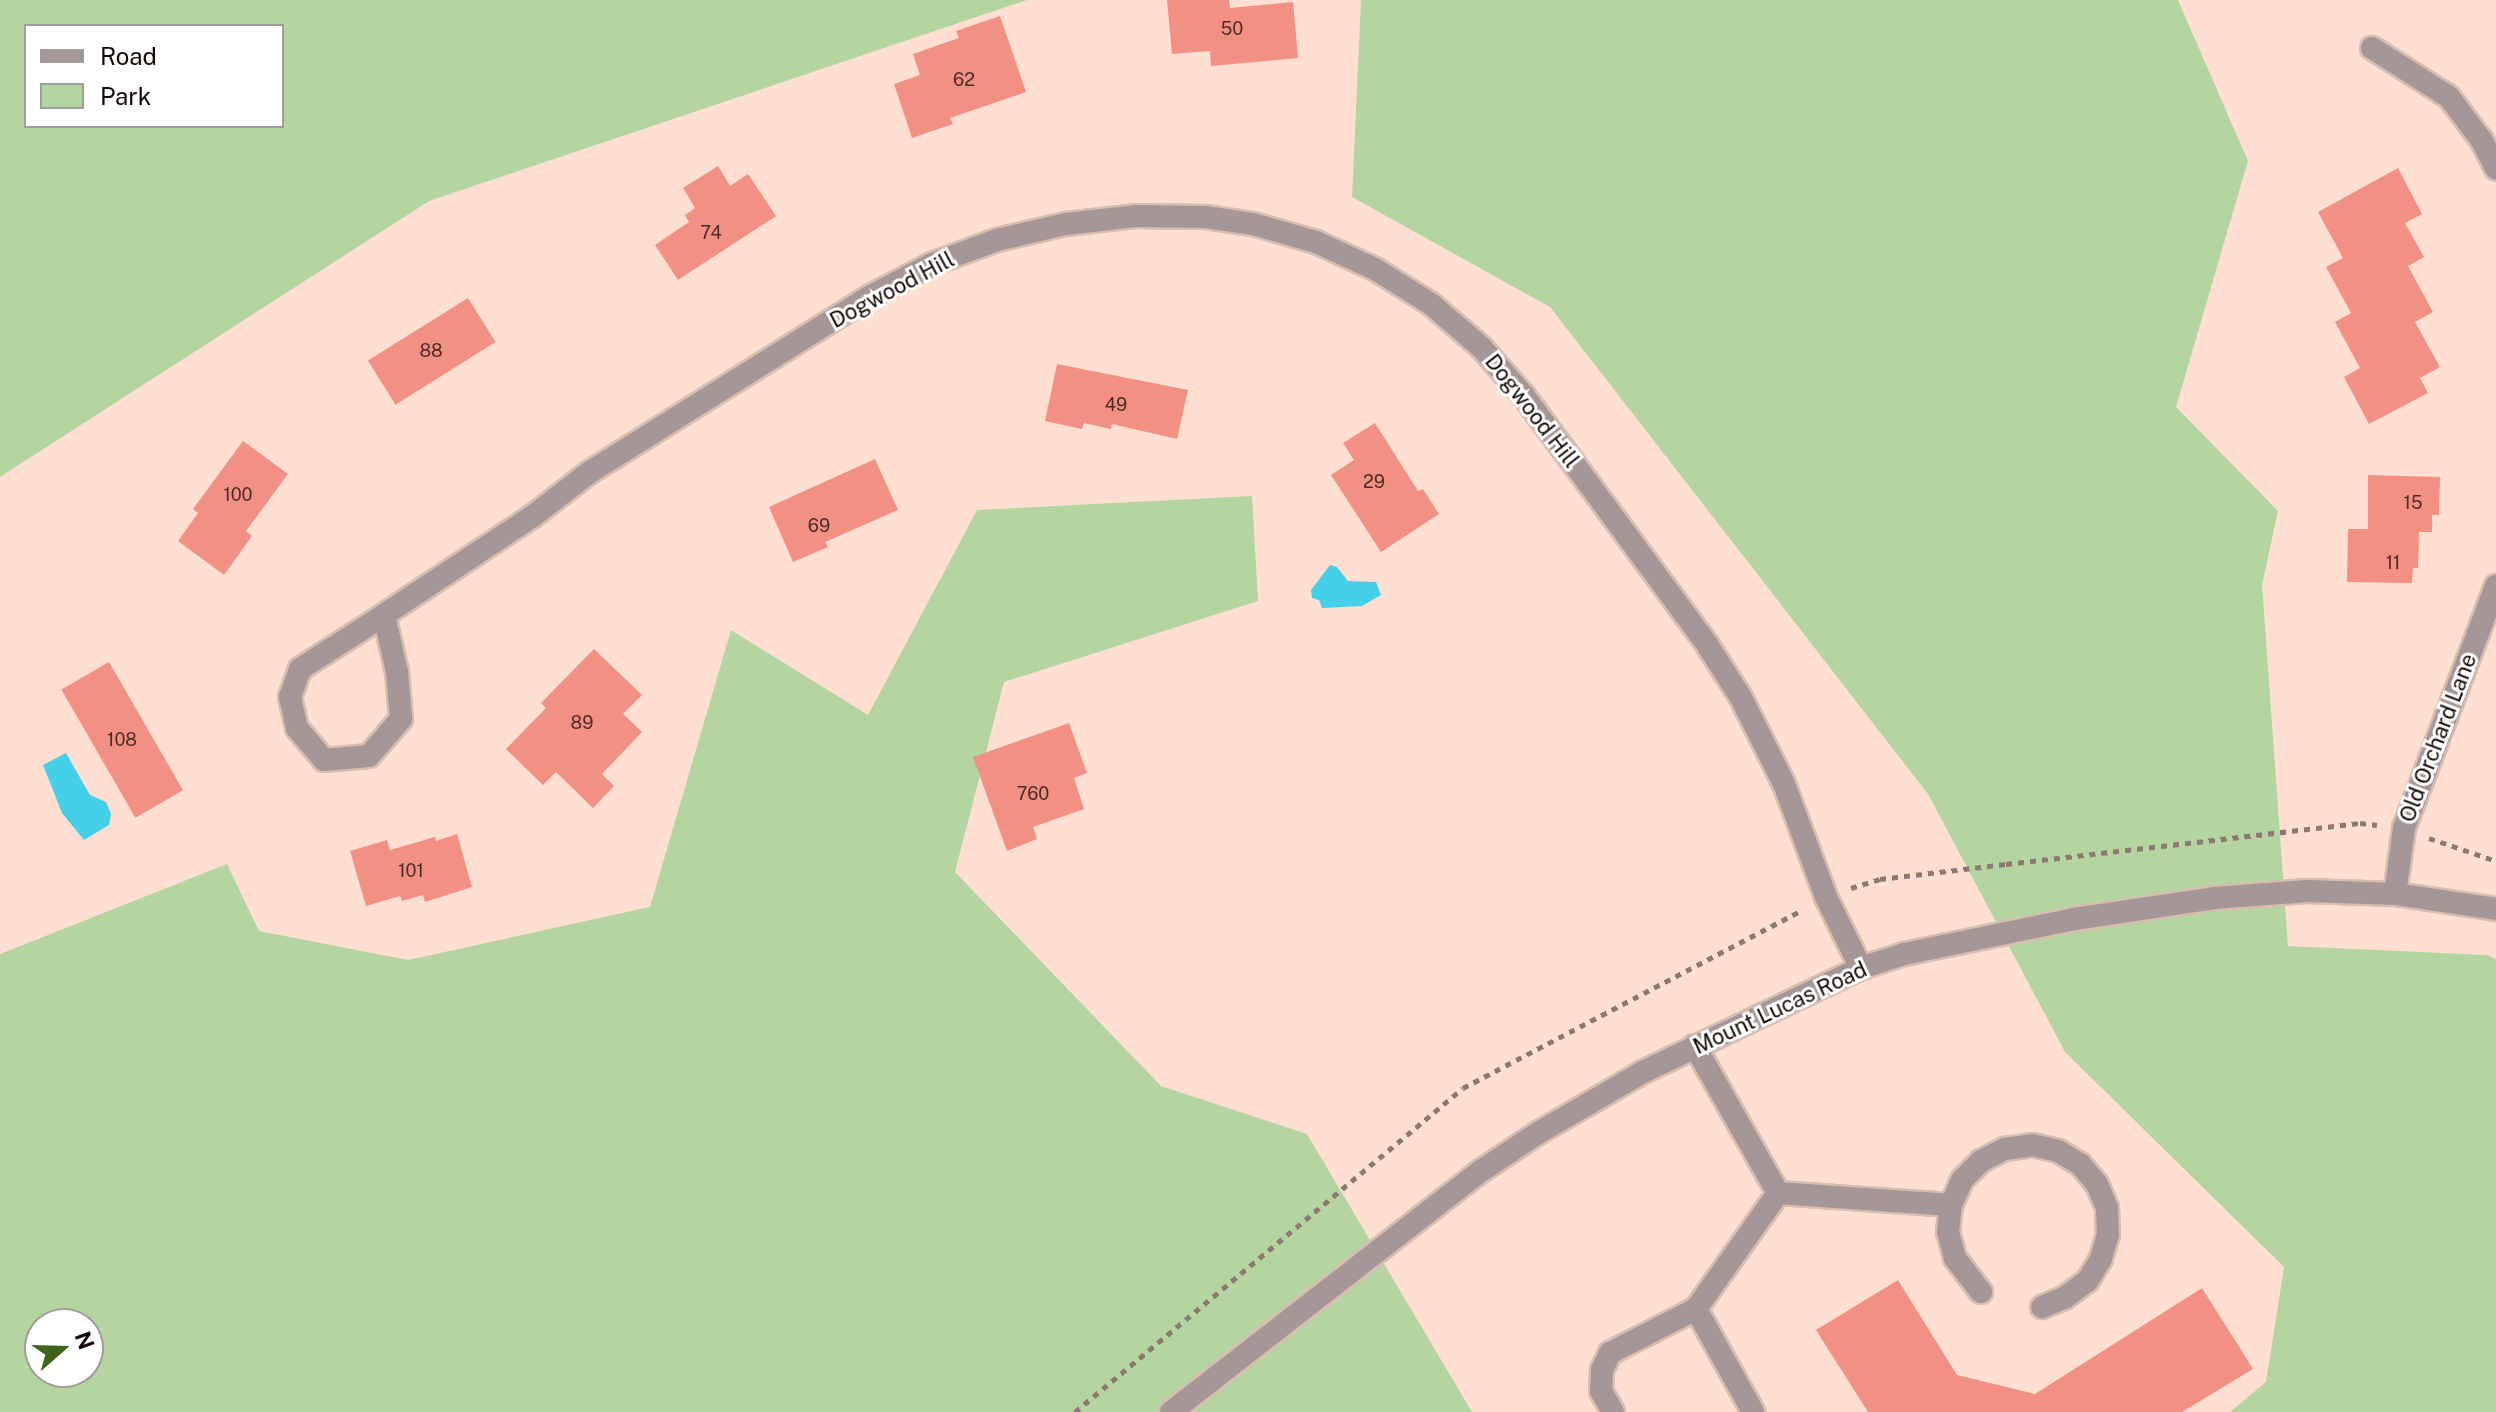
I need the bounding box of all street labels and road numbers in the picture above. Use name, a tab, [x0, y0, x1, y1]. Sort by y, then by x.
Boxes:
street label: Dogwood Hill	[825, 246, 959, 334]
street label: Dogwood Hill	[1479, 349, 1585, 473]
street label: Old Orchard Lane	[2394, 650, 2482, 826]
street label: Mount Lucas Road	[1689, 956, 1871, 1060]

